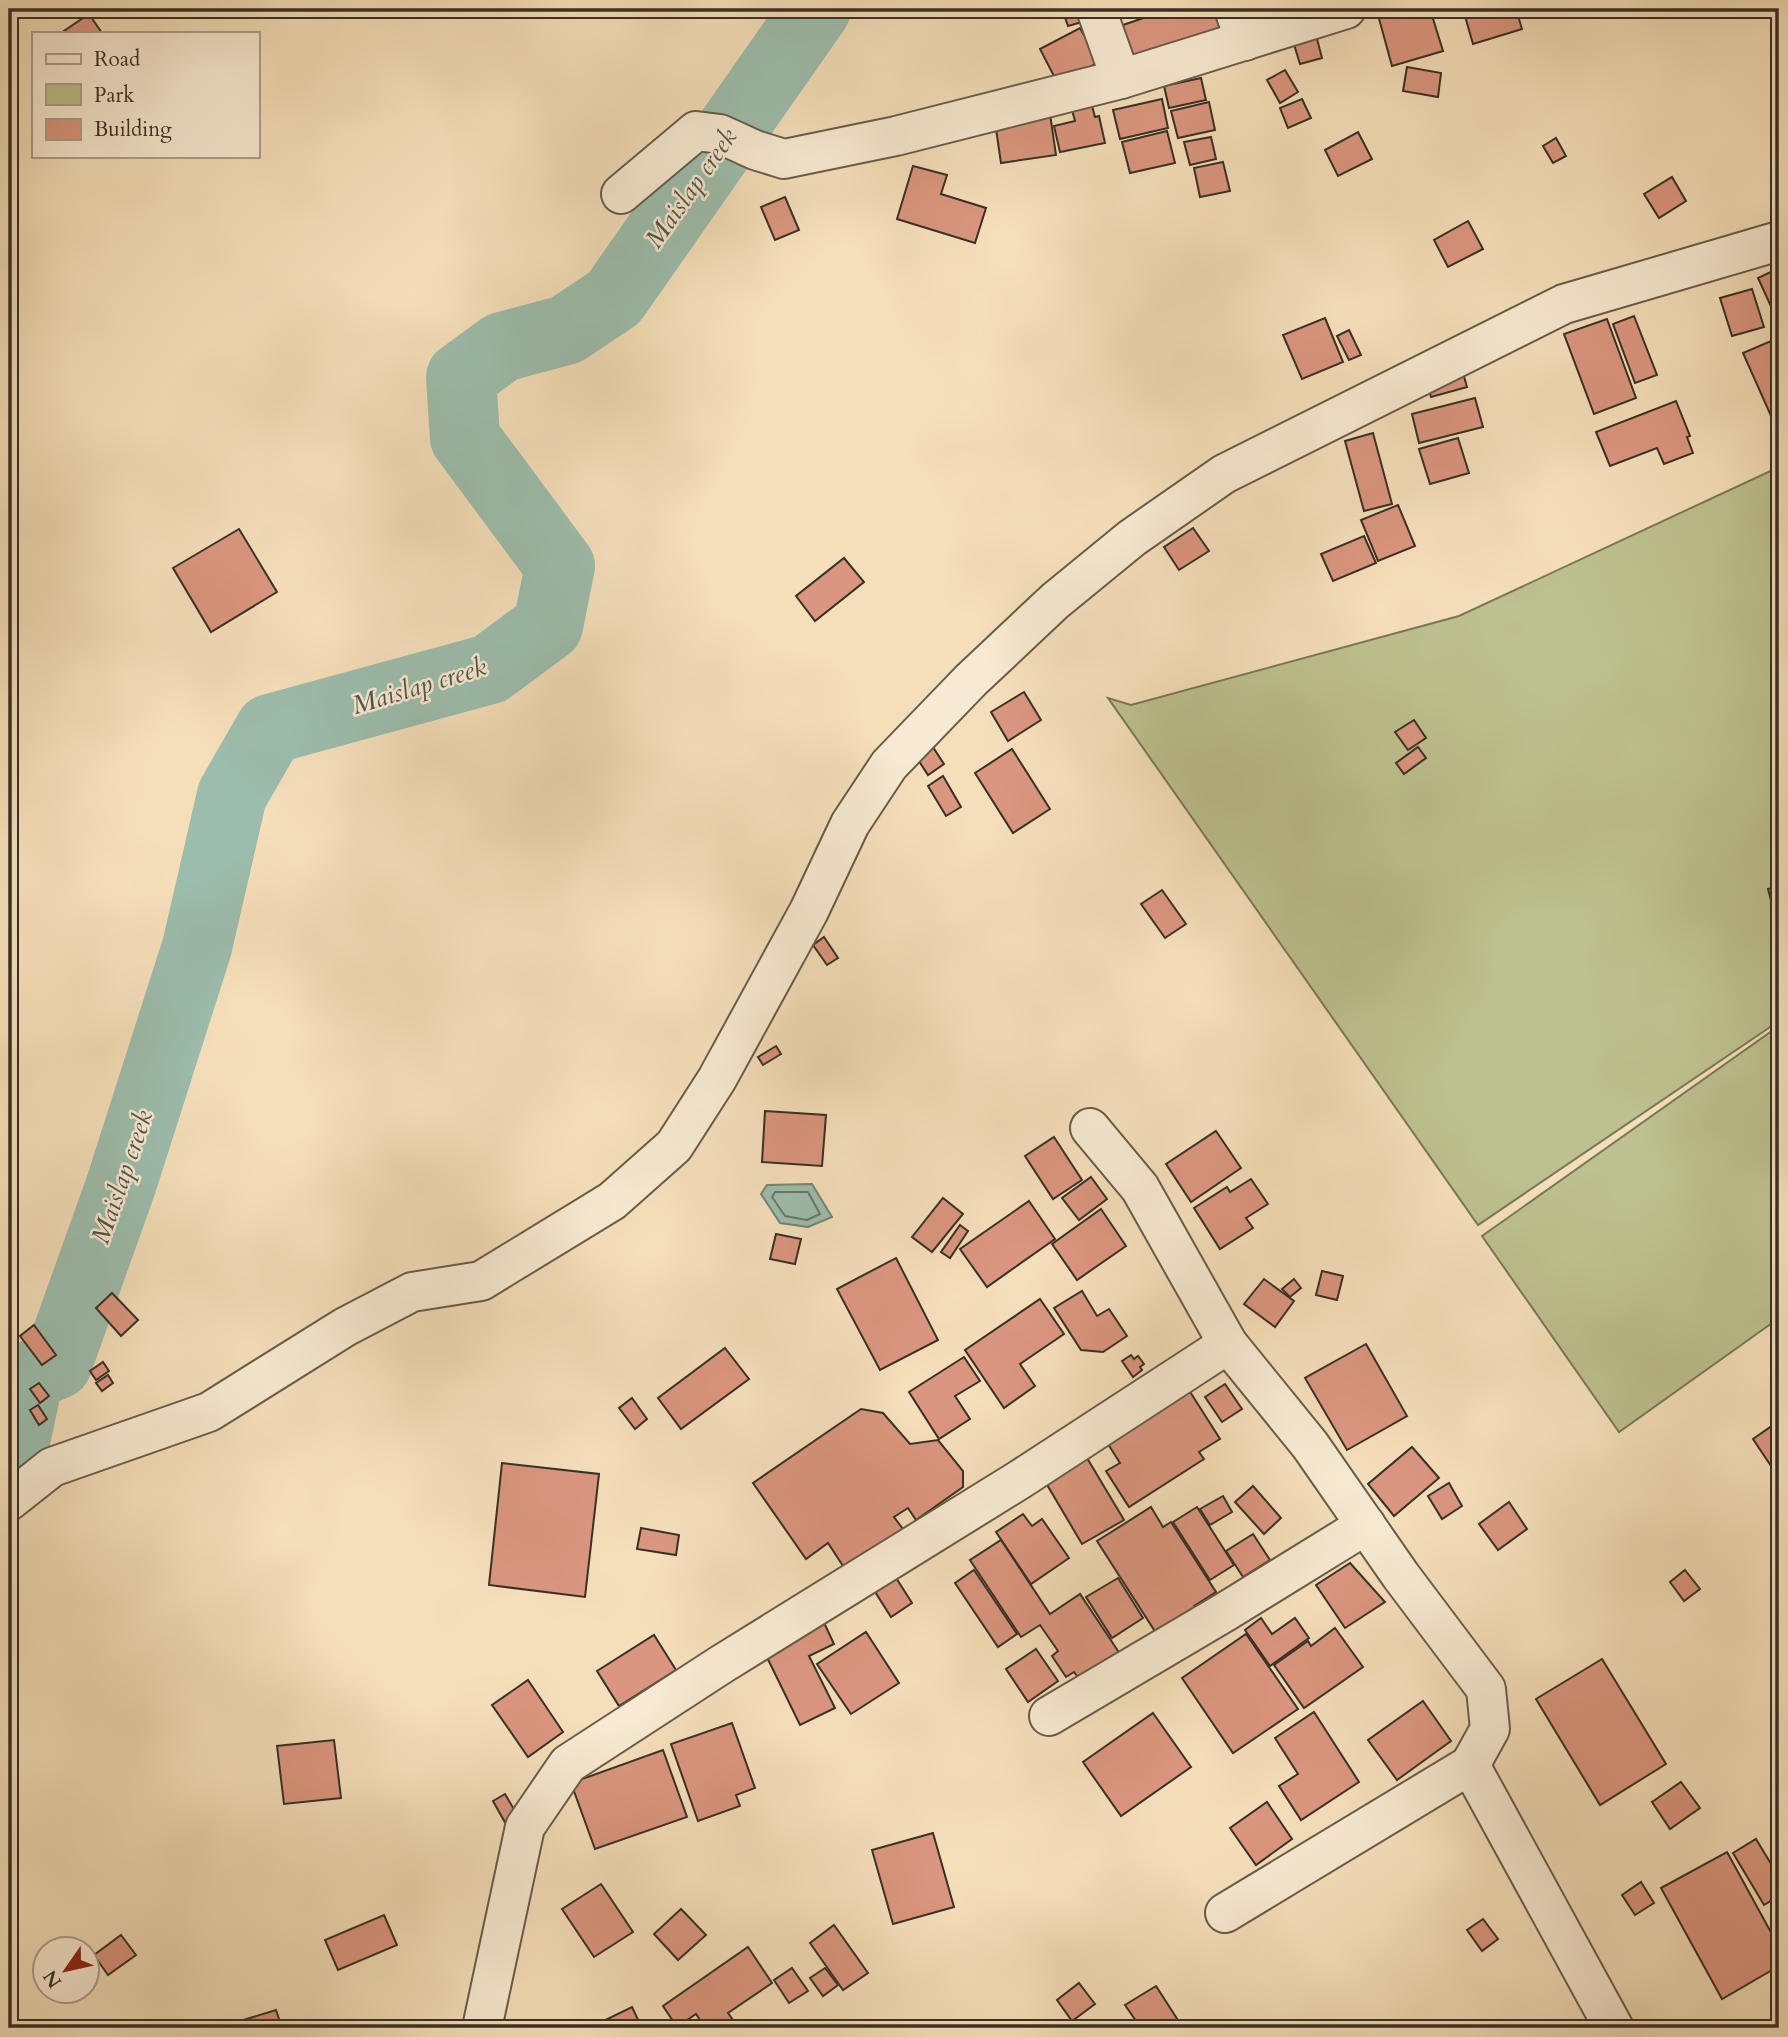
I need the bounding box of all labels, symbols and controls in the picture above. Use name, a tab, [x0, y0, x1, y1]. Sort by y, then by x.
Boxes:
legend	[32, 32, 259, 158]
text: Road	[94, 45, 140, 74]
text: Park	[94, 81, 135, 110]
text: Building	[94, 115, 172, 144]
water label: Maislap creek	[637, 121, 745, 255]
water label: Maislap creek	[347, 649, 491, 723]
water label: Maislap creek	[83, 1105, 161, 1249]
north arrow	[32, 1936, 102, 2006]
text: N	[37, 1964, 68, 1993]

